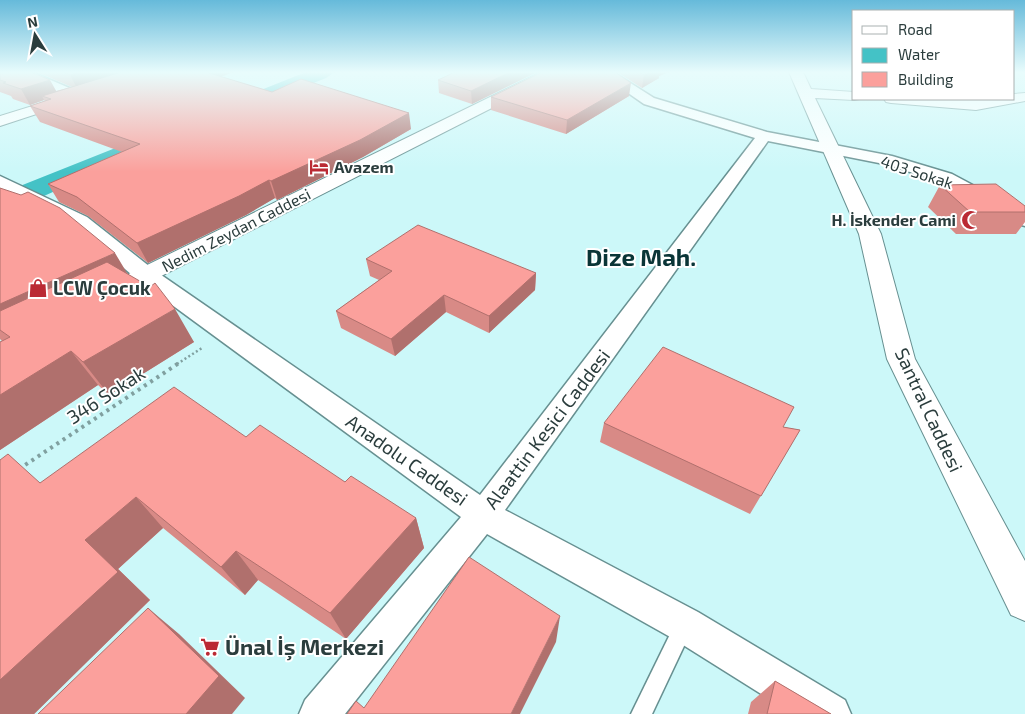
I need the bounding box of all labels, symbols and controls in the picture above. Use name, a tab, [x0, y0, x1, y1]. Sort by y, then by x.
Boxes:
north arrow	[10, 10, 60, 60]
legend	[852, 10, 1015, 100]
text: N	[26, 12, 39, 31]
text: Road	[898, 20, 933, 38]
text: Water	[898, 45, 940, 63]
text: Building	[898, 70, 954, 88]
street label: 403 Sokak	[879, 151, 956, 192]
hotel icon: Avazem	[308, 156, 330, 178]
place label: Avazem	[334, 157, 394, 176]
street label: Nedim Zeydan Caddesi	[158, 184, 313, 275]
mosque icon: H. İskender Cami	[960, 209, 982, 231]
place label: H. İskender Cami	[832, 210, 956, 229]
district label: Dize Mah.	[586, 242, 696, 271]
place label: LCW Çocuk	[53, 276, 151, 300]
shop icon: LCW Çocuk	[27, 277, 49, 299]
street label: Alaattin Kesici Caddesi	[479, 344, 614, 513]
street label: Santral Caddesi	[891, 344, 968, 476]
street label: 346 Sokak	[62, 361, 149, 428]
street label: Anadolu Caddesi	[342, 409, 473, 510]
place label: Ünal İş Merkezi	[225, 633, 384, 661]
supermarket icon: Ünal İş Merkezi	[199, 636, 221, 658]

